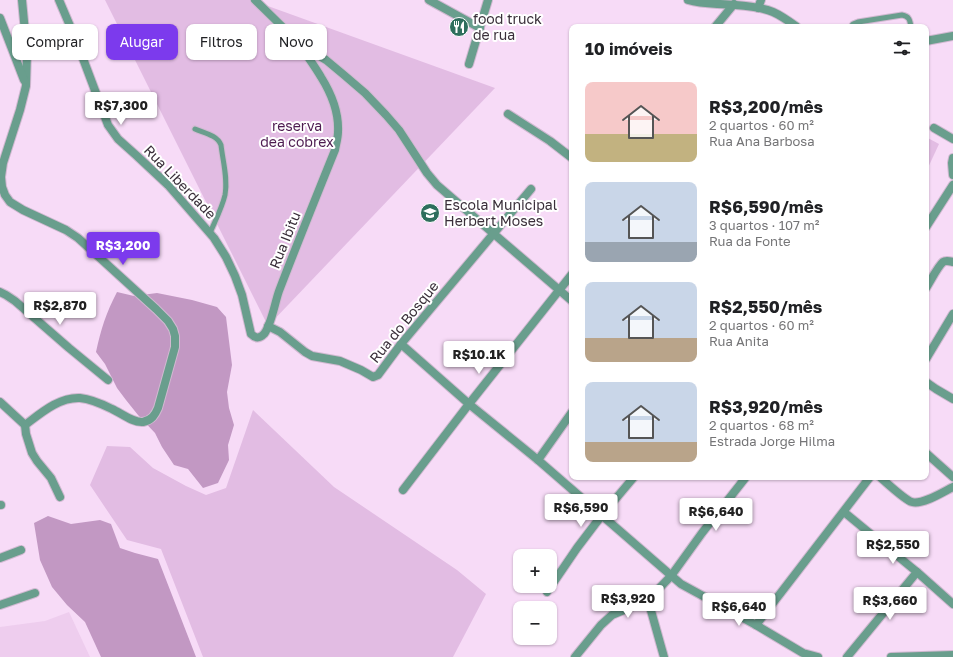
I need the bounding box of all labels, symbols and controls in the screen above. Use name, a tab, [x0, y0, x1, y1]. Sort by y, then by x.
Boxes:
place label: food truck de rua	[473, 10, 542, 43]
restaurant icon: food truck de rua	[448, 16, 470, 38]
chip: Comprar	[12, 24, 98, 60]
chip: Alugar	[106, 24, 178, 60]
chip: Filtros	[186, 24, 257, 60]
chip: Novo	[265, 24, 327, 60]
icon: filters	[891, 37, 913, 59]
text: 10 imóveis	[585, 38, 673, 59]
pin: R$7,300	[84, 92, 158, 126]
text: R$3,200/mês	[709, 96, 823, 117]
text: R$7,300	[94, 97, 148, 113]
icon: home	[617, 98, 665, 146]
park label: reserva dea cobrex	[260, 117, 334, 150]
text: 2 quartos · 60 m²	[709, 117, 814, 133]
text: Rua Ana Barbosa	[709, 133, 815, 149]
street label: Rua Liberdade	[141, 141, 220, 222]
place label: Escola Municipal Herbert Moses	[444, 196, 557, 229]
text: R$6,590/mês	[709, 196, 823, 217]
icon: home	[617, 198, 665, 246]
school or university icon: Escola Municipal Herbert Moses	[419, 202, 441, 224]
street label: Rua Ibitu	[265, 209, 304, 271]
text: 3 quartos · 107 m²	[709, 217, 819, 233]
pin: R$3,200	[86, 232, 160, 266]
text: Rua da Fonte	[709, 233, 791, 249]
text: R$3,200	[96, 237, 150, 253]
street label: Rua do Bosque	[366, 277, 442, 366]
pin: R$2,870	[23, 292, 97, 326]
text: R$2,550/mês	[709, 296, 822, 317]
text: R$2,870	[33, 297, 87, 313]
icon: home	[617, 298, 665, 346]
text: 2 quartos · 60 m²	[709, 317, 814, 333]
text: Rua Anita	[709, 333, 769, 349]
pin: R$10.1K	[442, 341, 516, 375]
text: R$10.1K	[452, 346, 506, 362]
text: R$3,920/mês	[709, 396, 823, 417]
icon: home	[617, 398, 665, 446]
text: 2 quartos · 68 m²	[709, 417, 814, 433]
text: Estrada Jorge Hilma	[709, 433, 835, 449]
pin: R$6,590	[544, 494, 618, 528]
pin: R$6,640	[679, 498, 753, 532]
text: R$6,590	[554, 499, 608, 515]
text: R$6,640	[689, 503, 744, 519]
pin: R$2,550	[856, 531, 930, 565]
text: R$2,550	[866, 536, 920, 552]
map controls	[513, 549, 557, 645]
button: +	[513, 549, 557, 593]
pin: R$3,920	[591, 585, 665, 619]
pin: R$3,660	[853, 587, 927, 621]
text: R$3,920	[601, 590, 655, 606]
text: R$3,660	[863, 592, 917, 608]
pin: R$6,640	[702, 593, 776, 627]
text: R$6,640	[712, 598, 767, 614]
button: −	[513, 601, 557, 645]

